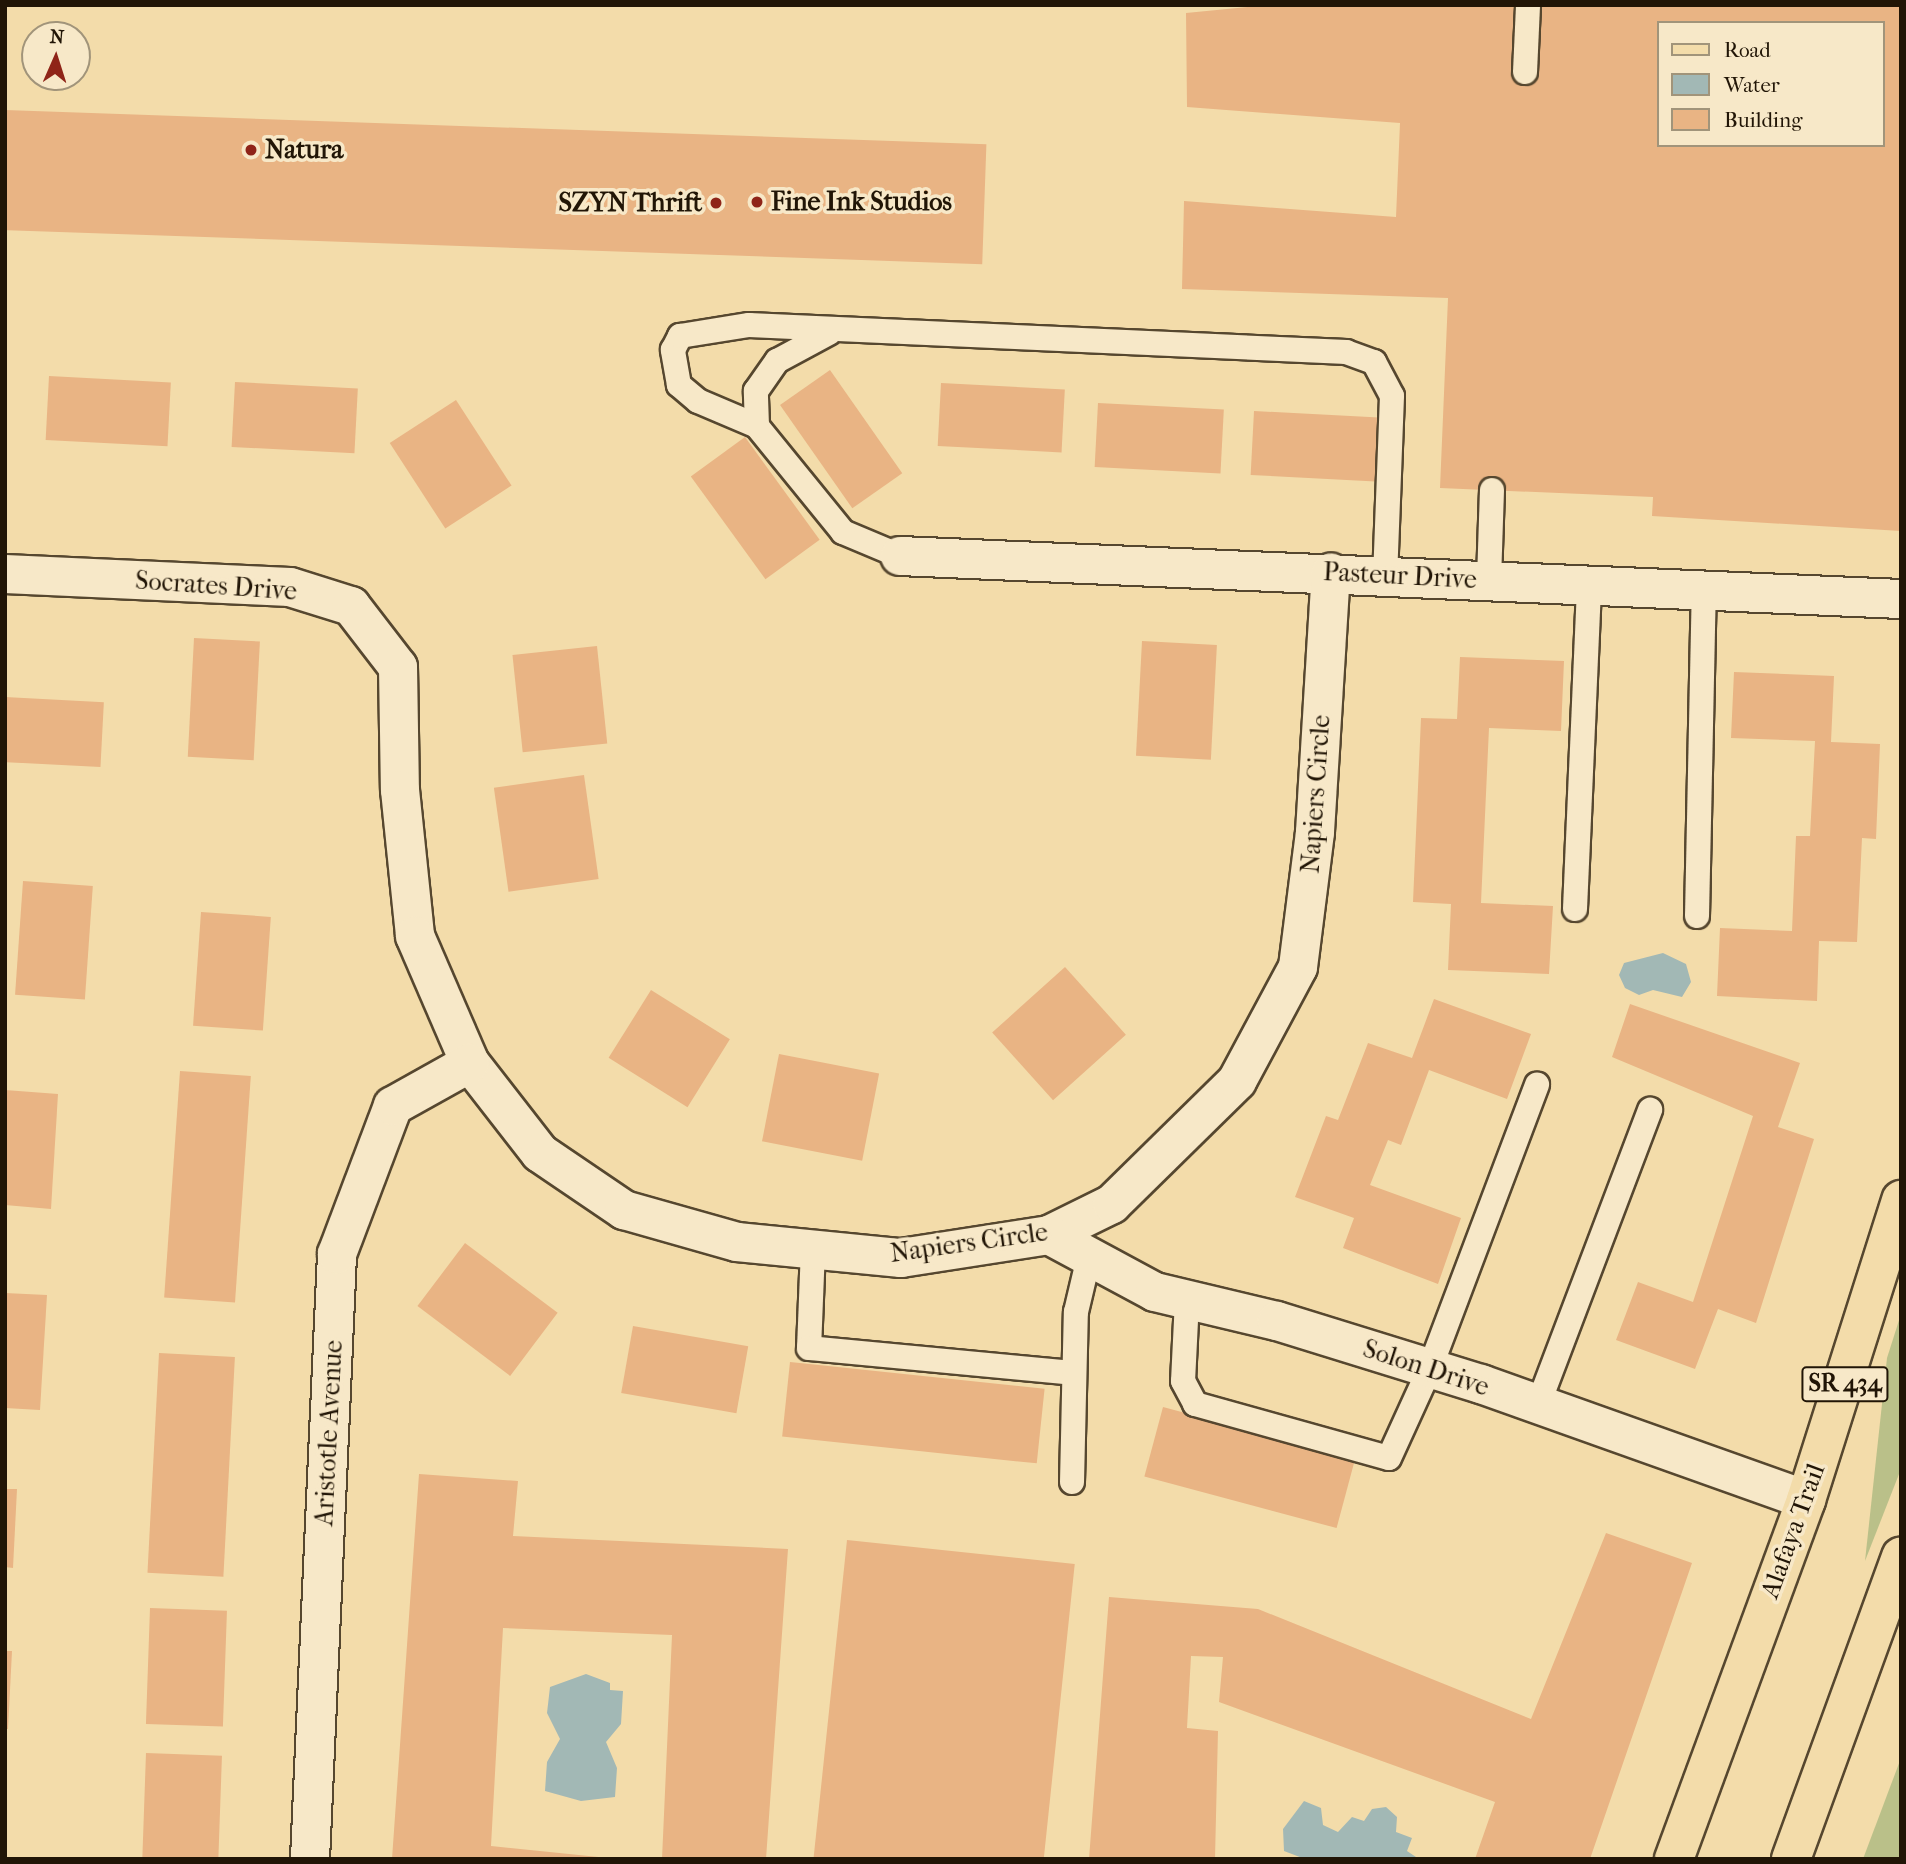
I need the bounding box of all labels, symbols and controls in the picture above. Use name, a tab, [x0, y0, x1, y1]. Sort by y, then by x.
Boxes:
north arrow	[21, 21, 91, 91]
legend	[1658, 21, 1885, 147]
text: N	[49, 26, 65, 48]
text: Road	[1724, 38, 1771, 62]
text: Water	[1724, 73, 1780, 97]
text: Building	[1724, 108, 1802, 132]
place label: Natura	[265, 134, 343, 166]
marker: Natura	[243, 142, 259, 158]
place label: Fine Ink Studios	[771, 186, 952, 218]
place label: SZYN Thrift	[558, 187, 702, 219]
marker: Fine Ink Studios	[749, 194, 765, 210]
marker: SZYN Thrift	[708, 195, 724, 211]
street label: Pasteur Drive	[1322, 556, 1478, 596]
street label: Socrates Drive	[134, 565, 298, 607]
street label: Napiers Circle	[1295, 714, 1337, 874]
street label: Napiers Circle	[888, 1216, 1050, 1270]
street label: Solon Drive	[1359, 1333, 1493, 1403]
street label: Aristotle Avenue	[309, 1339, 349, 1527]
road number: SR 434	[1801, 1364, 1889, 1404]
street label: Alafaya Trail	[1754, 1459, 1832, 1603]

